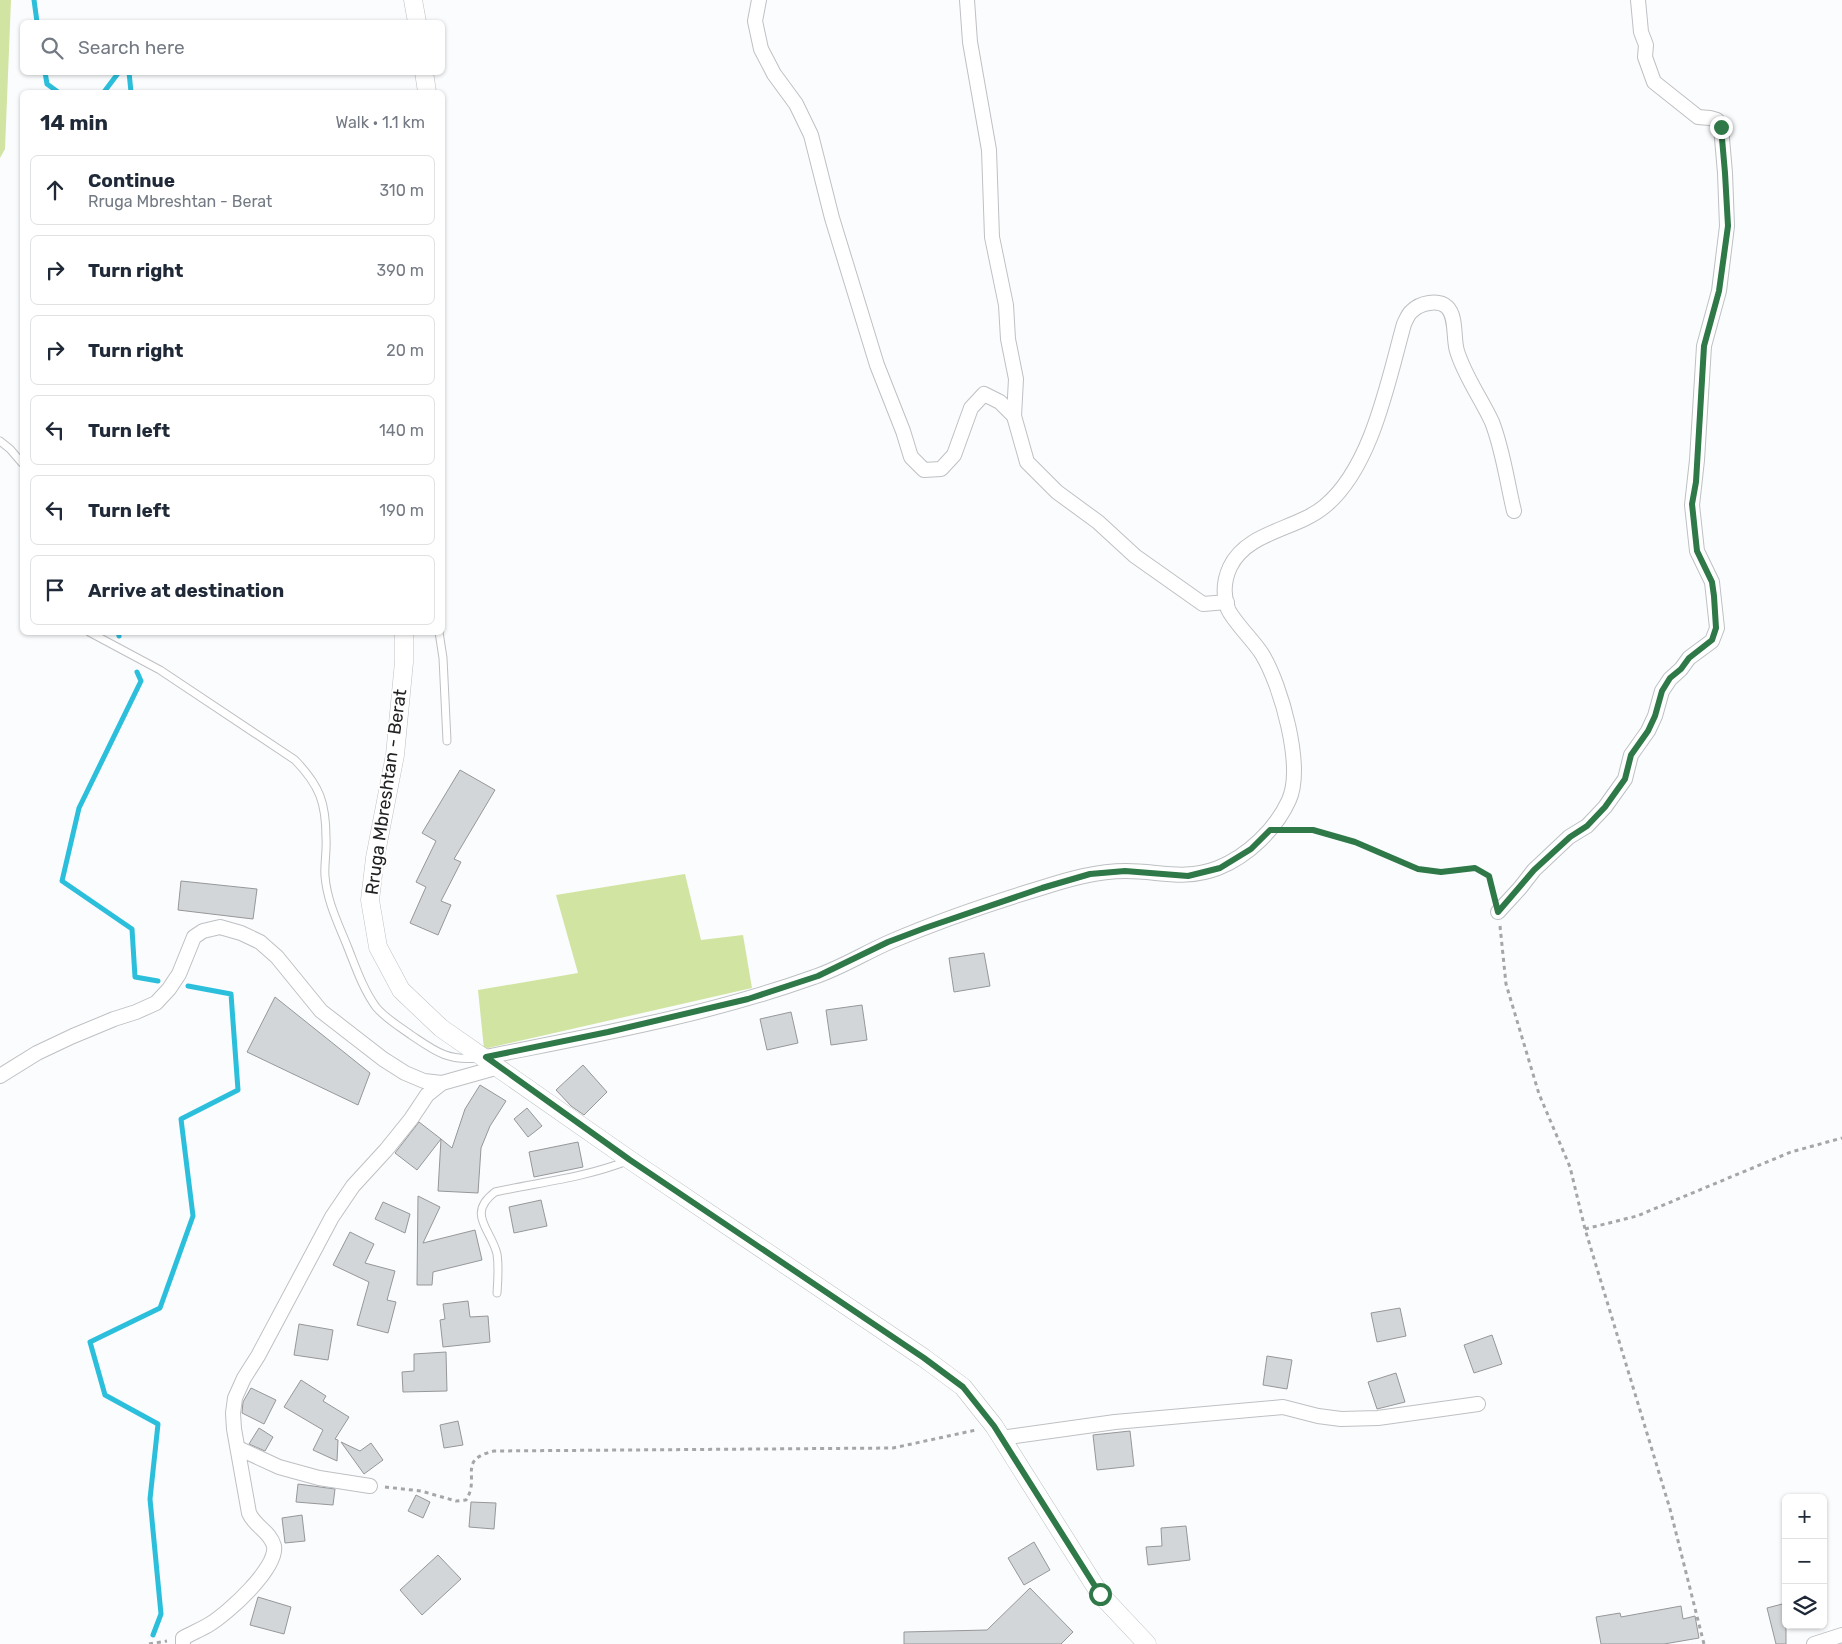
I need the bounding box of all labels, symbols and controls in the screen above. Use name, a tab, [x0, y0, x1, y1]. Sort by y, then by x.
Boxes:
search box	[20, 20, 445, 75]
icon: search	[38, 34, 66, 62]
text: Search here	[78, 36, 185, 59]
text: 14 min	[40, 110, 108, 135]
text: Walk · 1.1 km	[336, 113, 425, 132]
route end	[1710, 116, 1733, 139]
text: Continue	[88, 169, 175, 192]
icon: ahead	[41, 176, 69, 204]
text: 310 m	[380, 181, 424, 200]
text: Rruga Mbreshtan - Berat	[88, 192, 272, 211]
icon: right	[41, 256, 69, 284]
text: Turn right	[88, 259, 183, 282]
text: 390 m	[377, 261, 424, 280]
icon: right	[41, 336, 69, 364]
text: Turn right	[88, 339, 183, 362]
text: 20 m	[386, 341, 424, 360]
icon: left	[41, 416, 69, 444]
text: Turn left	[88, 419, 170, 442]
text: 140 m	[379, 421, 424, 440]
icon: left	[41, 496, 69, 524]
text: Turn left	[88, 499, 170, 522]
text: 190 m	[379, 501, 424, 520]
icon: arrive	[41, 576, 69, 604]
text: Arrive at destination	[88, 579, 284, 602]
street label: Rruga Mbreshtan - Berat	[361, 688, 411, 896]
map controls	[1782, 1494, 1827, 1629]
button: +	[1782, 1494, 1827, 1539]
button: −	[1782, 1539, 1827, 1584]
route start	[1089, 1583, 1112, 1606]
button: layers	[1782, 1584, 1827, 1629]

